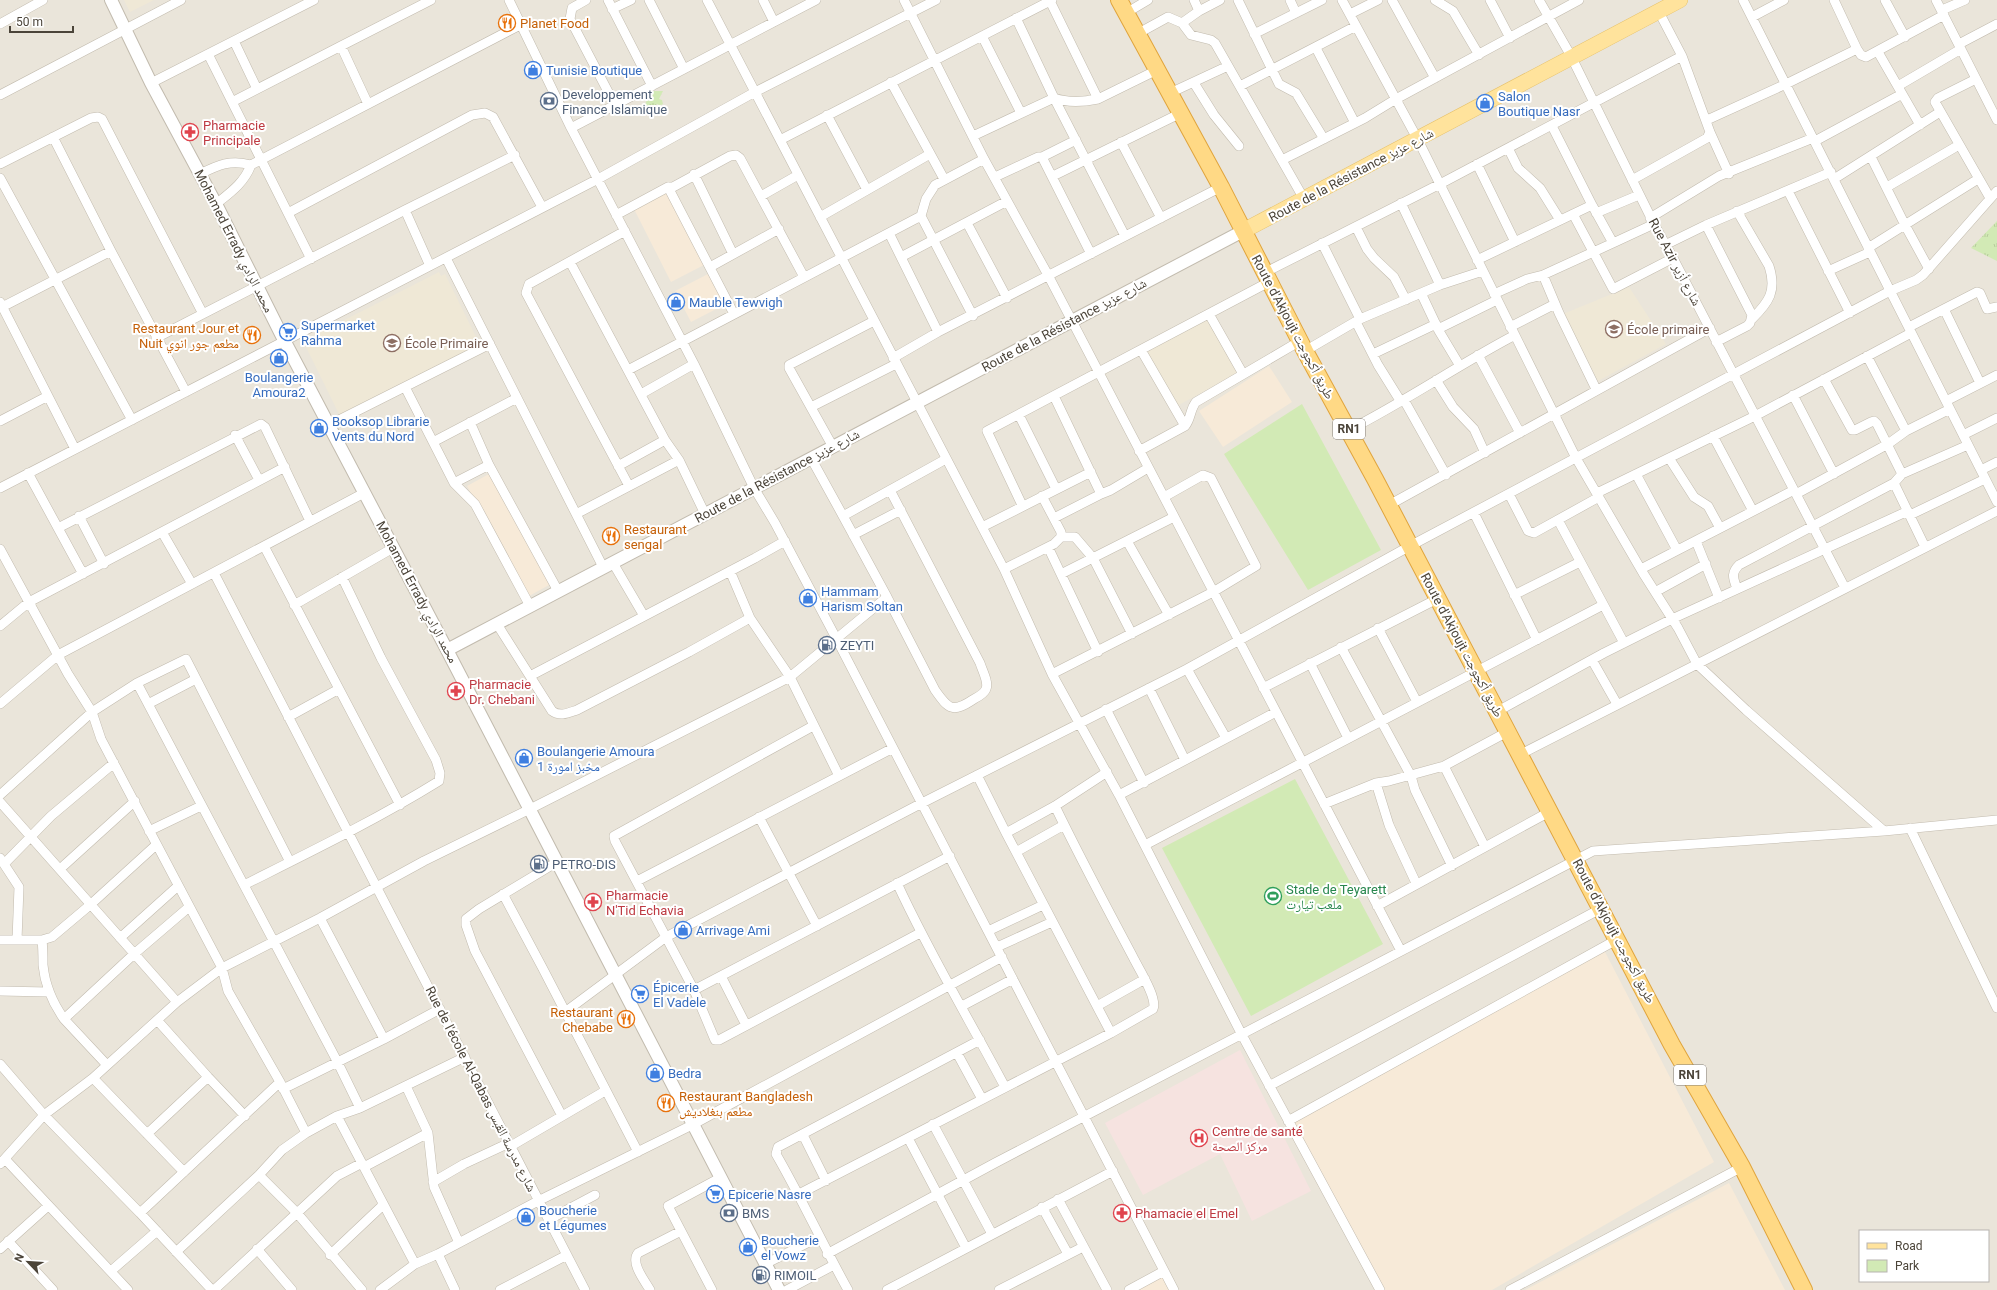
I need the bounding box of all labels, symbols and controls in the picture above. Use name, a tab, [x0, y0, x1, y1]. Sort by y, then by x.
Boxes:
scale bar	[10, 8, 73, 34]
restaurant icon: Planet Food	[497, 13, 517, 33]
text: 50 m	[16, 15, 43, 29]
place label: Planet Food	[520, 16, 589, 31]
shop icon: Tunisie Boutique	[523, 60, 543, 80]
place label: Tunisie Boutique	[546, 63, 642, 78]
place label: Developpement Finance Islamique	[562, 87, 667, 117]
place label: Salon Boutique Nasr	[1498, 89, 1581, 119]
bank icon: Developpement Finance Islamique	[539, 91, 559, 111]
shop icon: Salon Boutique Nasr	[1475, 93, 1495, 113]
place label: Pharmacie Principale	[203, 118, 265, 148]
pharmacy icon: Pharmacie Principale	[180, 122, 200, 142]
street label: Route de la Résistance شارع عزيز	[1266, 125, 1437, 227]
street label: Mohamed Errady محمد الرادي	[188, 167, 277, 317]
street label: Rue Azir شارع أزير	[1644, 216, 1704, 309]
street label: Route d'Akjoujt طريق أكجوجت	[1248, 252, 1337, 402]
street label: Route de la Résistance شارع عزيز	[979, 275, 1150, 377]
shop icon: Mauble Tewvigh	[666, 292, 686, 312]
place label: Mauble Tewvigh	[689, 295, 783, 310]
place label: Supermarket Rahma	[301, 318, 375, 348]
school or university icon: École primaire	[1604, 319, 1624, 339]
place label: Restaurant Jour et Nuit مطعم جور انوي	[132, 321, 239, 354]
supermarket icon: Supermarket Rahma	[278, 322, 298, 342]
place label: École primaire	[1627, 322, 1710, 337]
restaurant icon: Restaurant Jour et Nuit مطعم جور انوي	[242, 325, 262, 345]
school or university icon: École Primaire	[382, 333, 402, 353]
place label: École Primaire	[405, 336, 488, 351]
shop icon: Boulangerie Amoura2	[269, 348, 289, 368]
place label: Boulangerie Amoura2	[245, 370, 313, 400]
place label: Booksop Librarie Vents du Nord	[332, 414, 429, 444]
shop icon: Booksop Librarie Vents du Nord	[309, 418, 329, 438]
road number: RN1	[1333, 419, 1365, 439]
street label: Route de la Résistance شارع عزيز	[692, 426, 863, 528]
street label: Mohamed Errady محمد الرادي	[370, 518, 461, 667]
place label: Restaurant sengal	[624, 522, 687, 552]
restaurant icon: Restaurant sengal	[601, 526, 621, 546]
street label: Route d'Akjoujt طريق أكجوجت	[1417, 570, 1506, 720]
place label: Hammam Harism Soltan	[821, 584, 903, 614]
shop icon: Hammam Harism Soltan	[798, 588, 818, 608]
fuel station icon: ZEYTI	[817, 635, 837, 655]
place label: ZEYTI	[840, 638, 874, 653]
place label: Pharmacie Dr. Chebani	[469, 677, 535, 707]
pharmacy icon: Pharmacie Dr. Chebani	[446, 681, 466, 701]
place label: Boulangerie Amoura 1 مخبز امورة	[537, 744, 655, 775]
shop icon: Boulangerie Amoura 1 مخبز امورة	[514, 748, 534, 768]
fuel station icon: PETRO-DIS	[529, 854, 549, 874]
street label: Route d'Akjoujt طريق أكجوجت	[1569, 856, 1658, 1006]
place label: PETRO-DIS	[552, 857, 616, 872]
place label: Stade de Teyarett ملعب تيارت	[1286, 882, 1386, 913]
sports icon: Stade de Teyarett ملعب تيارت	[1263, 886, 1283, 906]
place label: Pharmacie N'Tid Echavia	[606, 888, 684, 918]
pharmacy icon: Pharmacie N'Tid Echavia	[583, 892, 603, 912]
shop icon: Arrivage Ami	[673, 920, 693, 940]
place label: Arrivage Ami	[696, 923, 770, 938]
place label: Épicerie El Vadele	[653, 980, 706, 1010]
street label: Rue de l'école Al-Qabas شارع مدرسة القبس	[421, 984, 540, 1195]
supermarket icon: Épicerie El Vadele	[630, 984, 650, 1004]
place label: Restaurant Chebabe	[550, 1005, 613, 1035]
restaurant icon: Restaurant Chebabe	[616, 1009, 636, 1029]
shop icon: Bedra	[645, 1063, 665, 1083]
road number: RN1	[1674, 1065, 1706, 1085]
place label: Bedra	[668, 1066, 702, 1081]
place label: Restaurant Bangladesh مطعم بنغلاديش	[679, 1089, 813, 1120]
restaurant icon: Restaurant Bangladesh مطعم بنغلاديش	[656, 1093, 676, 1113]
place label: Centre de santé مركز الصحة	[1212, 1124, 1303, 1155]
hospital icon: Centre de santé مركز الصحة	[1189, 1128, 1209, 1148]
supermarket icon: Epicerie Nasre	[705, 1184, 725, 1204]
place label: Epicerie Nasre	[728, 1187, 812, 1202]
place label: Boucherie et Légumes	[539, 1203, 607, 1233]
bank icon: BMS	[719, 1203, 739, 1223]
pharmacy icon: Phamacie el Emel	[1112, 1203, 1132, 1223]
place label: BMS	[742, 1206, 769, 1221]
place label: Phamacie el Emel	[1135, 1206, 1238, 1221]
shop icon: Boucherie et Légumes	[516, 1207, 536, 1227]
legend	[1859, 1230, 1989, 1282]
place label: Boucherie el Vowz	[761, 1233, 819, 1263]
shop icon: Boucherie el Vowz	[738, 1237, 758, 1257]
text: Road	[1895, 1239, 1923, 1253]
north arrow	[8, 1242, 48, 1282]
text: N	[12, 1252, 27, 1264]
text: Park	[1895, 1259, 1920, 1273]
fuel station icon: RIMOIL	[751, 1265, 771, 1285]
place label: RIMOIL	[774, 1268, 816, 1283]

